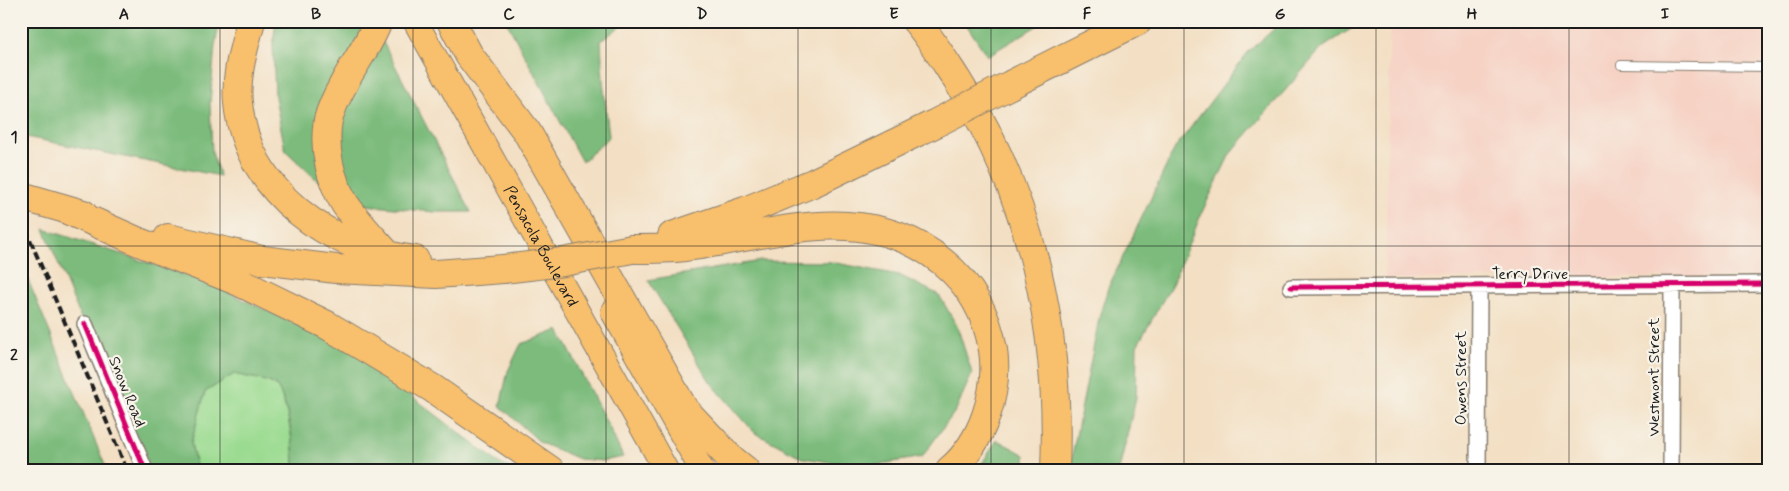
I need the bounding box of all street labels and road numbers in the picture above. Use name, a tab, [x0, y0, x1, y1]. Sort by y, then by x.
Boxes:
street label: Pensacola Boulevard	[499, 182, 583, 311]
street label: Terry Drive	[1492, 264, 1568, 285]
street label: Westmont Street	[1644, 317, 1665, 436]
street label: Owens Street	[1451, 330, 1472, 425]
street label: Snow Road	[103, 353, 151, 431]

